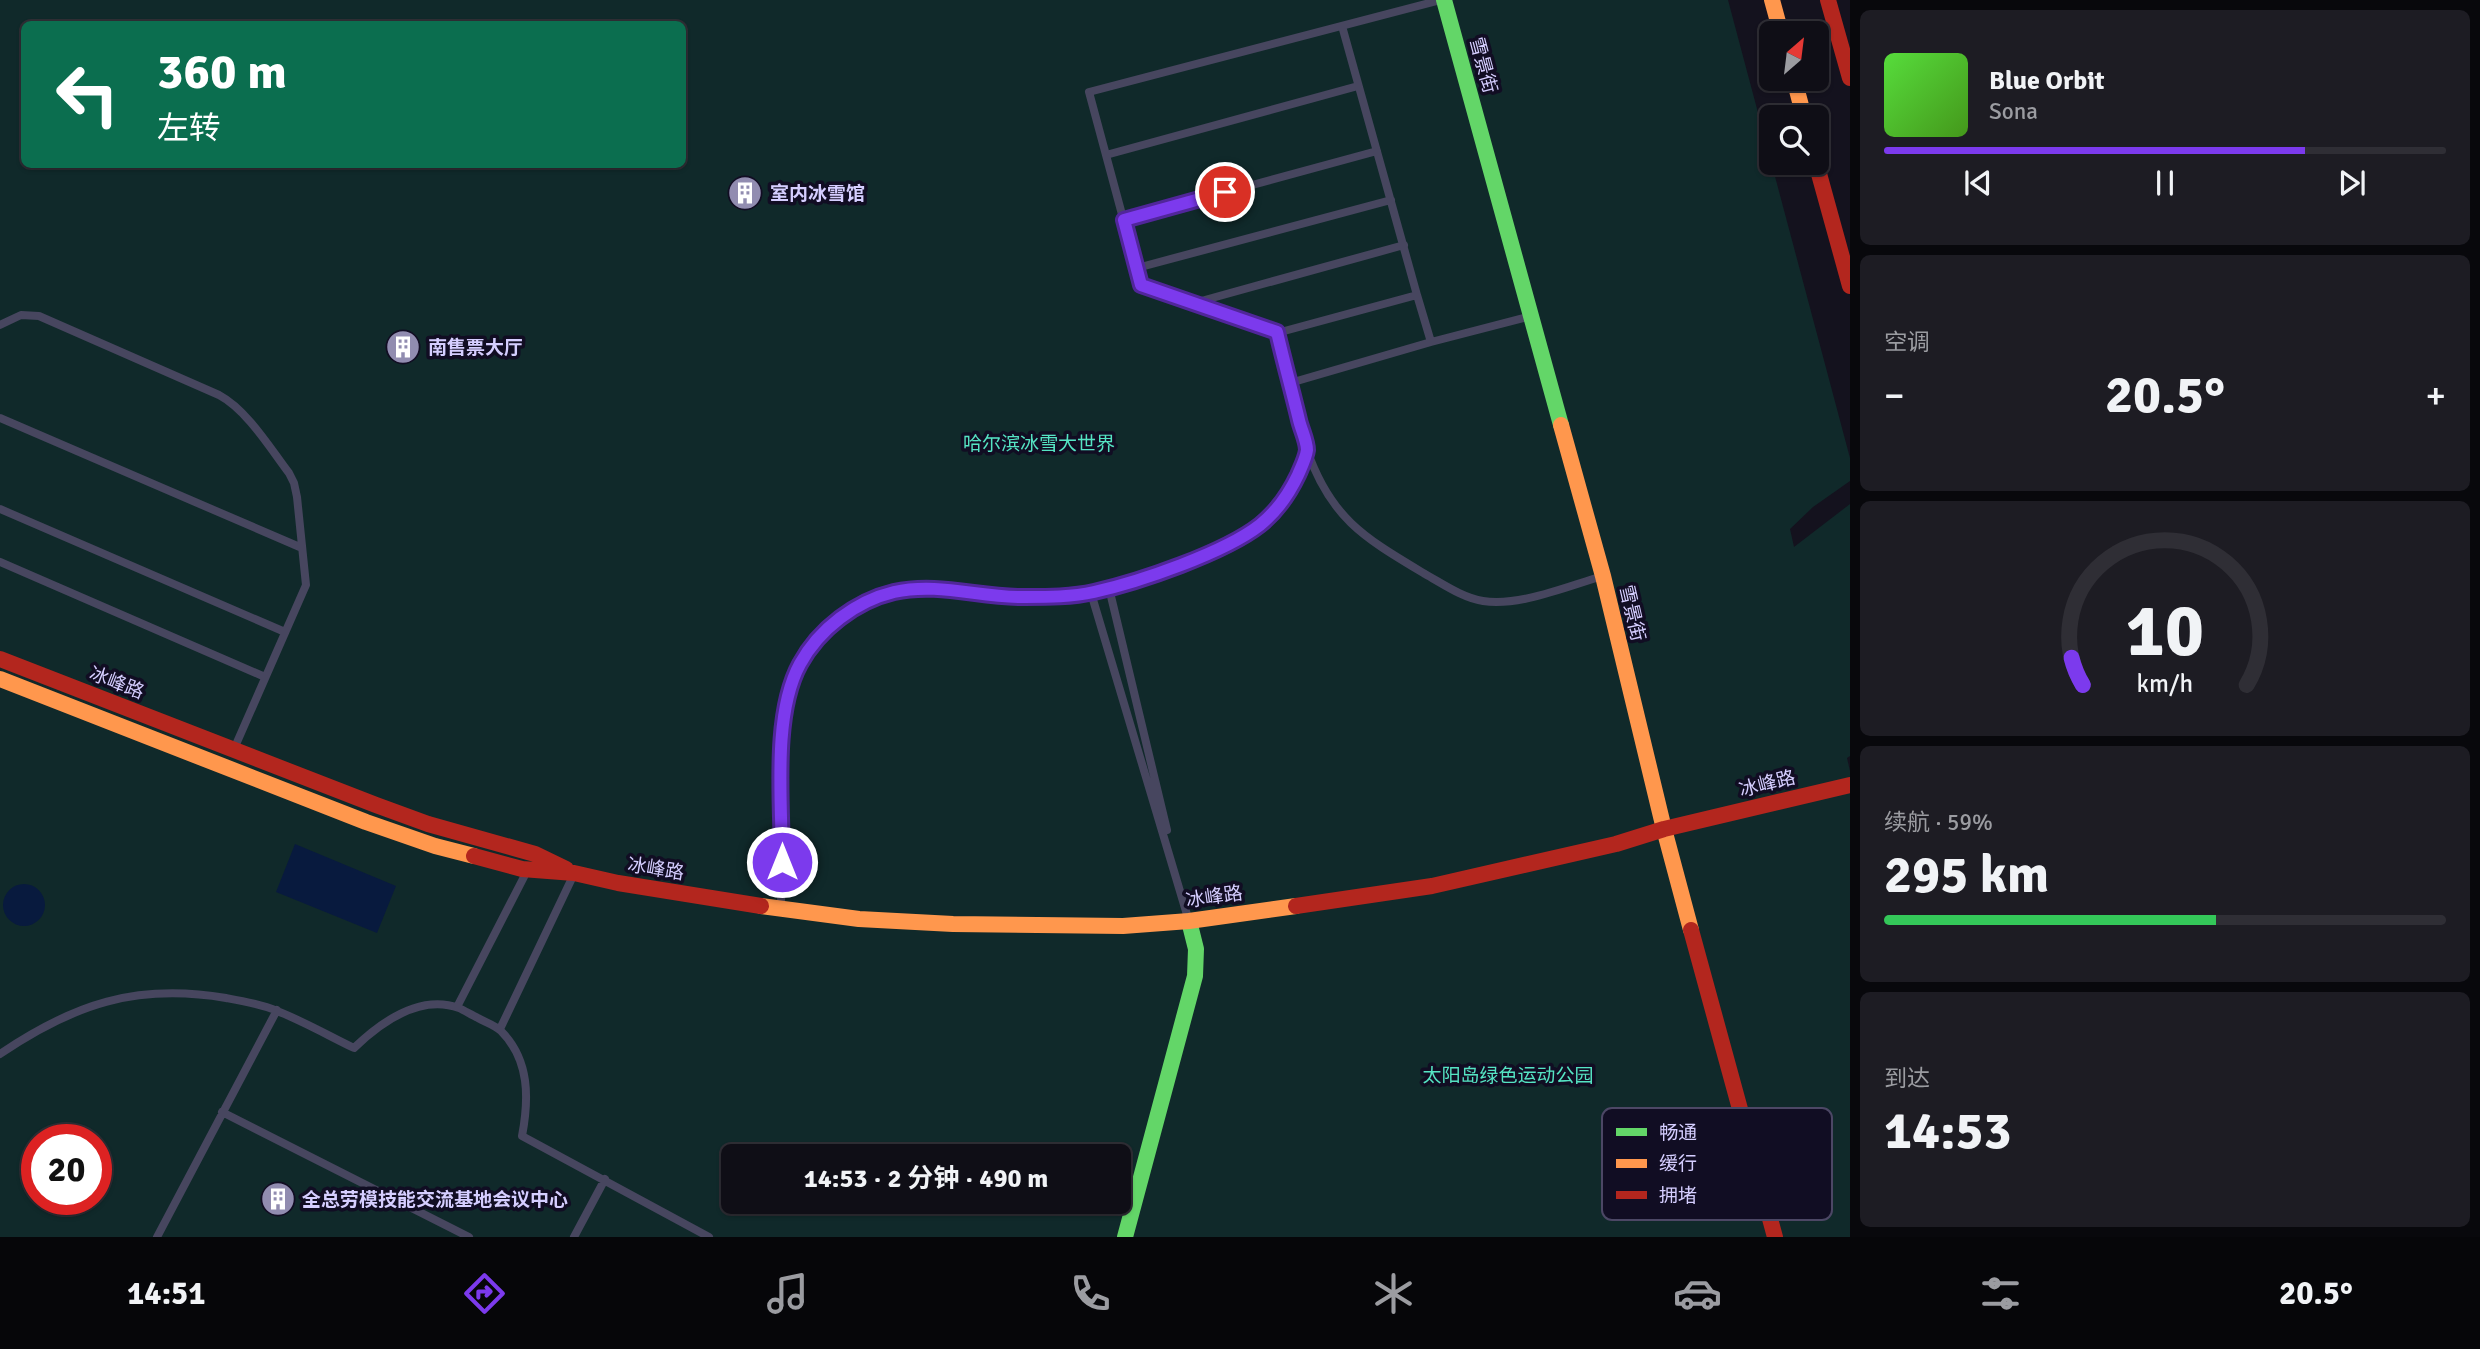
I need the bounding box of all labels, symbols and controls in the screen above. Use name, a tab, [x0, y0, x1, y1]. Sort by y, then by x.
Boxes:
north arrow	[1759, 21, 1829, 91]
map controls	[1759, 21, 1829, 175]
street label: 雪景街	[1464, 35, 1502, 96]
text: 360 m	[157, 42, 287, 102]
icon: left	[42, 49, 133, 140]
text: Blue Orbit	[1989, 65, 2105, 97]
text: Sona	[1989, 97, 2038, 126]
button: search	[1759, 105, 1829, 175]
text: 左转	[157, 109, 221, 148]
pin	[1195, 162, 1255, 222]
icon: previous	[1959, 164, 1997, 202]
icon: pause	[2146, 164, 2184, 202]
icon: next	[2333, 164, 2371, 202]
icon: arrive	[1206, 173, 1244, 211]
building icon: 室内冰雪馆	[726, 174, 764, 212]
place label: 室内冰雪馆	[770, 182, 865, 206]
building icon: 南售票大厅	[384, 328, 422, 366]
text: 空调	[1884, 328, 1930, 357]
place label: 南售票大厅	[428, 336, 523, 360]
text: 20.5°	[2105, 363, 2225, 427]
text: −	[1884, 372, 1905, 419]
text: +	[2425, 372, 2446, 419]
park label: 哈尔滨冰雪大世界	[963, 432, 1115, 456]
street label: 雪景街	[1614, 583, 1650, 644]
text: 10	[2126, 587, 2204, 676]
street label: 冰峰路	[86, 662, 148, 704]
text: km/h	[2137, 667, 2193, 698]
street label: 冰峰路	[1737, 765, 1798, 803]
text: 续航 · 59%	[1884, 808, 1993, 837]
position arrow	[745, 825, 819, 899]
text: 295 km	[1884, 843, 2049, 907]
street label: 冰峰路	[626, 853, 686, 885]
street label: 冰峰路	[1184, 881, 1244, 913]
park label: 太阳岛绿色运动公园	[1422, 1064, 1594, 1088]
text: 到达	[1884, 1064, 1930, 1093]
text: 14:53	[1884, 1099, 2012, 1163]
legend	[1602, 1108, 1832, 1220]
text: 畅通	[1659, 1121, 1697, 1145]
speed limit sign: 20	[21, 1124, 112, 1215]
text: 缓行	[1659, 1152, 1697, 1176]
text: 14:53 · 2 分钟 · 490 m	[804, 1163, 1048, 1195]
building icon: 全总劳模技能交流基地会议中心	[259, 1180, 297, 1218]
text: 拥堵	[1659, 1184, 1697, 1208]
place label: 全总劳模技能交流基地会议中心	[302, 1188, 568, 1212]
icon: directions	[460, 1269, 509, 1318]
icon: music	[763, 1269, 812, 1318]
icon: phone	[1066, 1269, 1115, 1318]
icon: climate	[1369, 1269, 1418, 1318]
icon: car	[1673, 1269, 1722, 1318]
icon: filters	[1976, 1269, 2025, 1318]
text: 14:51	[127, 1274, 206, 1313]
text: 20.5°	[2279, 1274, 2353, 1313]

